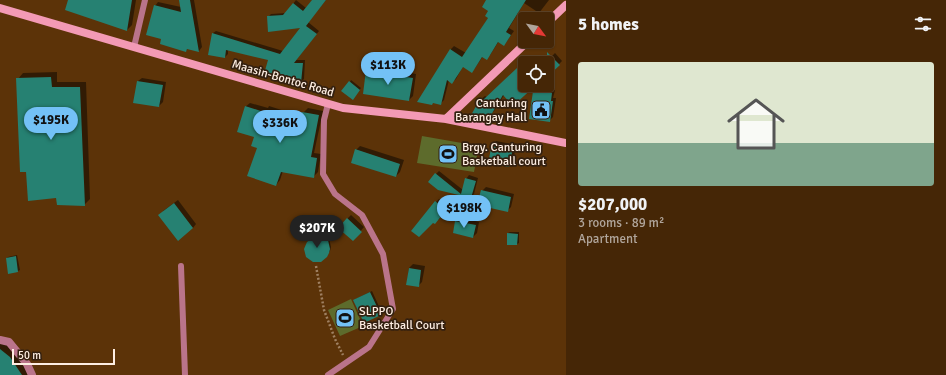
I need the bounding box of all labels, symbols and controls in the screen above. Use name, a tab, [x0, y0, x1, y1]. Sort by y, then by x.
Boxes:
north arrow	[518, 12, 554, 48]
map controls	[518, 12, 554, 92]
icon: filters	[912, 13, 934, 35]
text: 5 homes	[578, 14, 639, 35]
pin: $113K	[360, 52, 416, 86]
button: locate	[518, 56, 554, 92]
street label: Maasin-Bontoc Road	[230, 57, 336, 100]
text: $113K	[370, 57, 406, 73]
icon: home	[720, 88, 792, 160]
place label: Canturing Barangay Hall	[455, 96, 527, 125]
public building icon: Canturing Barangay Hall	[530, 99, 552, 121]
pin: $195K	[23, 107, 79, 141]
pin: $336K	[252, 110, 308, 144]
text: $195K	[33, 112, 69, 128]
text: $336K	[262, 115, 298, 131]
place label: Brgy. Canturing Basketball court	[462, 140, 546, 169]
sports icon: Brgy. Canturing Basketball court	[437, 143, 459, 165]
text: $207,000	[578, 194, 647, 215]
pin: $198K	[436, 195, 492, 229]
text: $198K	[446, 200, 482, 216]
pin: $207K	[289, 215, 345, 249]
text: 3 rooms · 89 m²	[578, 215, 664, 231]
text: $207K	[299, 220, 335, 236]
text: Apartment	[578, 231, 638, 247]
place label: SLPPO Basketball Court	[359, 304, 444, 333]
sports icon: SLPPO Basketball Court	[334, 307, 356, 329]
scale bar	[12, 347, 115, 366]
text: 50 m	[18, 349, 41, 362]

